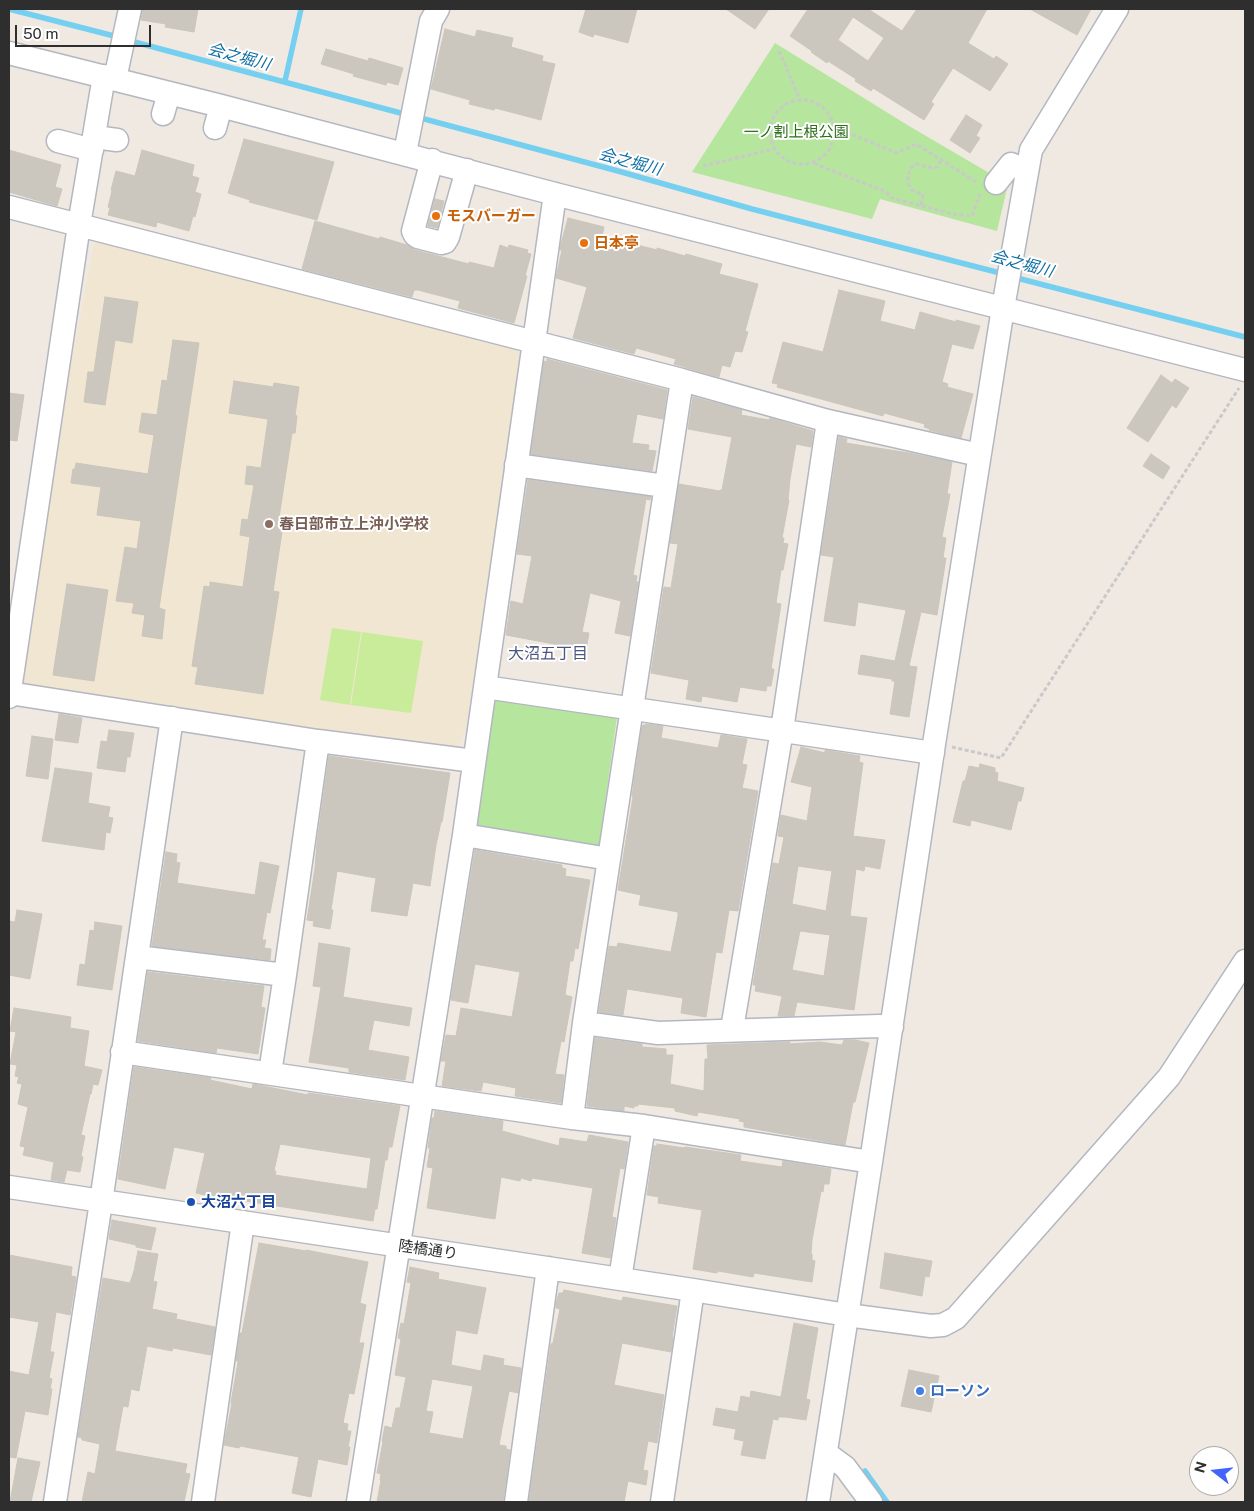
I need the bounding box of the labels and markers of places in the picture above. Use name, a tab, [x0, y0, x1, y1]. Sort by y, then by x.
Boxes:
place label: モスバーガー	[446, 207, 536, 225]
marker: モスバーガー	[430, 210, 442, 222]
place label: 日本亭	[594, 234, 639, 252]
marker: 日本亭	[578, 237, 590, 249]
place label: 春日部市立上沖小学校	[279, 515, 429, 533]
marker: 春日部市立上沖小学校	[263, 518, 275, 530]
place label: 大沼六丁目	[201, 1193, 276, 1211]
marker: 大沼六丁目	[185, 1196, 197, 1208]
place label: ローソン	[930, 1382, 990, 1400]
marker: ローソン	[914, 1385, 926, 1397]

